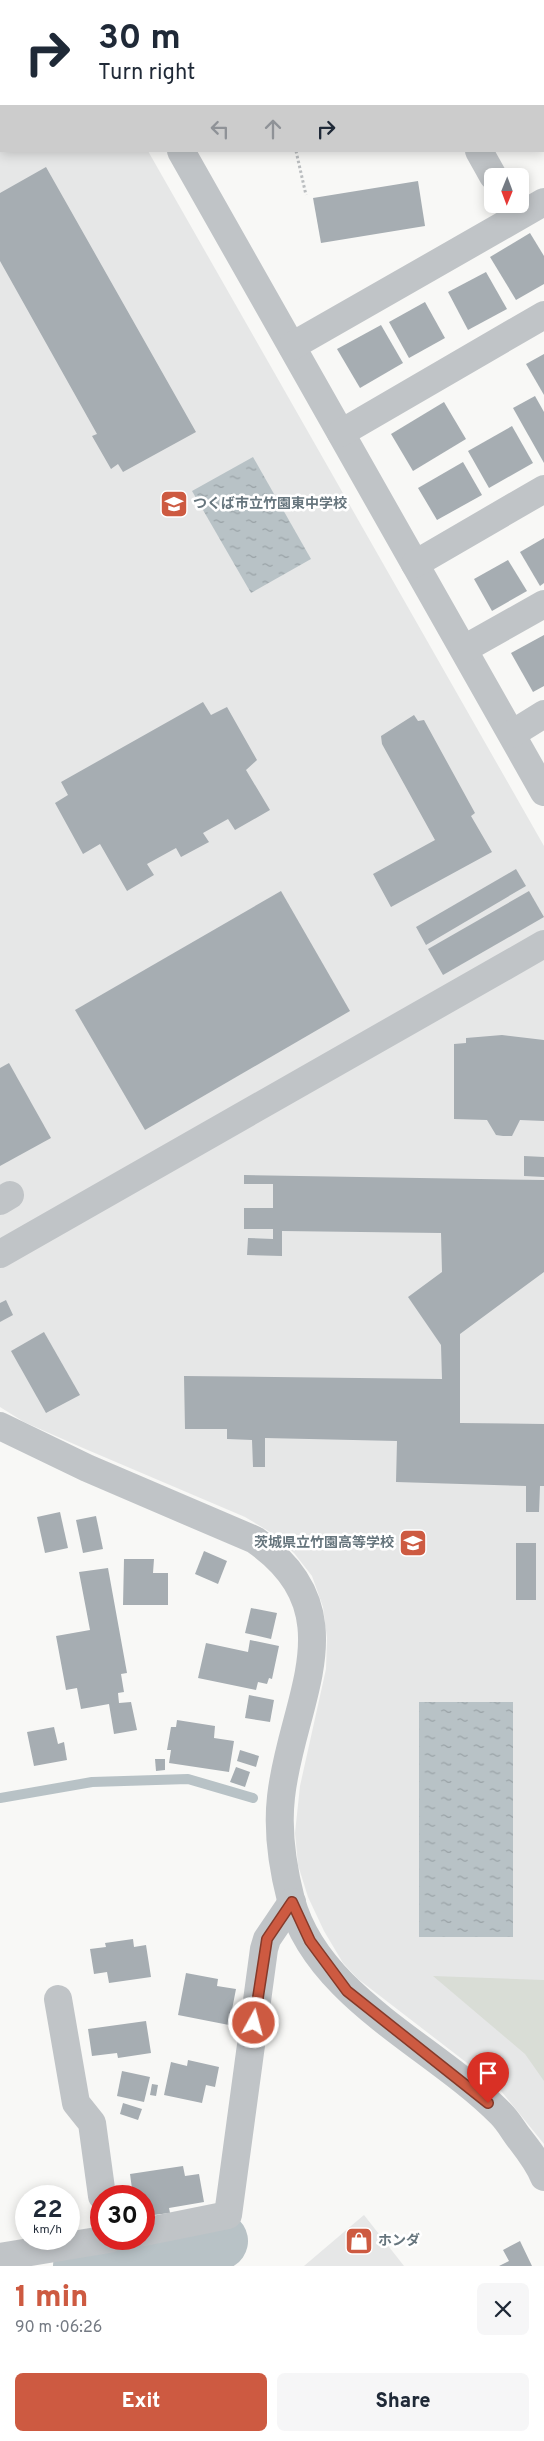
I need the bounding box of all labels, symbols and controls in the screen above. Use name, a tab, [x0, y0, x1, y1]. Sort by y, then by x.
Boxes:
text: 30 m	[98, 17, 181, 61]
icon: right	[15, 20, 80, 85]
text: Turn right	[98, 60, 195, 87]
icon: left	[206, 115, 234, 143]
icon: ahead	[259, 115, 287, 143]
icon: right	[312, 115, 340, 143]
north arrow	[484, 168, 529, 212]
map controls	[484, 168, 529, 213]
school or university icon: つくば市立竹園東中学校	[159, 489, 189, 519]
place label: つくば市立竹園東中学校	[193, 496, 347, 513]
school or university icon: 茨城県立竹園高等学校	[398, 1528, 428, 1558]
place label: 茨城県立竹園高等学校	[254, 1534, 394, 1552]
position arrow	[227, 1996, 279, 2048]
pin	[467, 2052, 509, 2103]
icon: arrive	[474, 2059, 502, 2087]
speed limit sign: 30	[90, 2185, 155, 2250]
text: 22	[32, 2195, 63, 2227]
text: km/h	[33, 2222, 62, 2238]
shop icon: ホンダ	[344, 2226, 374, 2256]
place label: ホンダ	[378, 2232, 420, 2250]
text: 1 min	[15, 2280, 88, 2317]
button: close	[477, 2283, 529, 2335]
text: 90 m · 06:26	[15, 2318, 102, 2338]
button: Exit	[15, 2373, 267, 2431]
button: Share	[277, 2373, 529, 2431]

